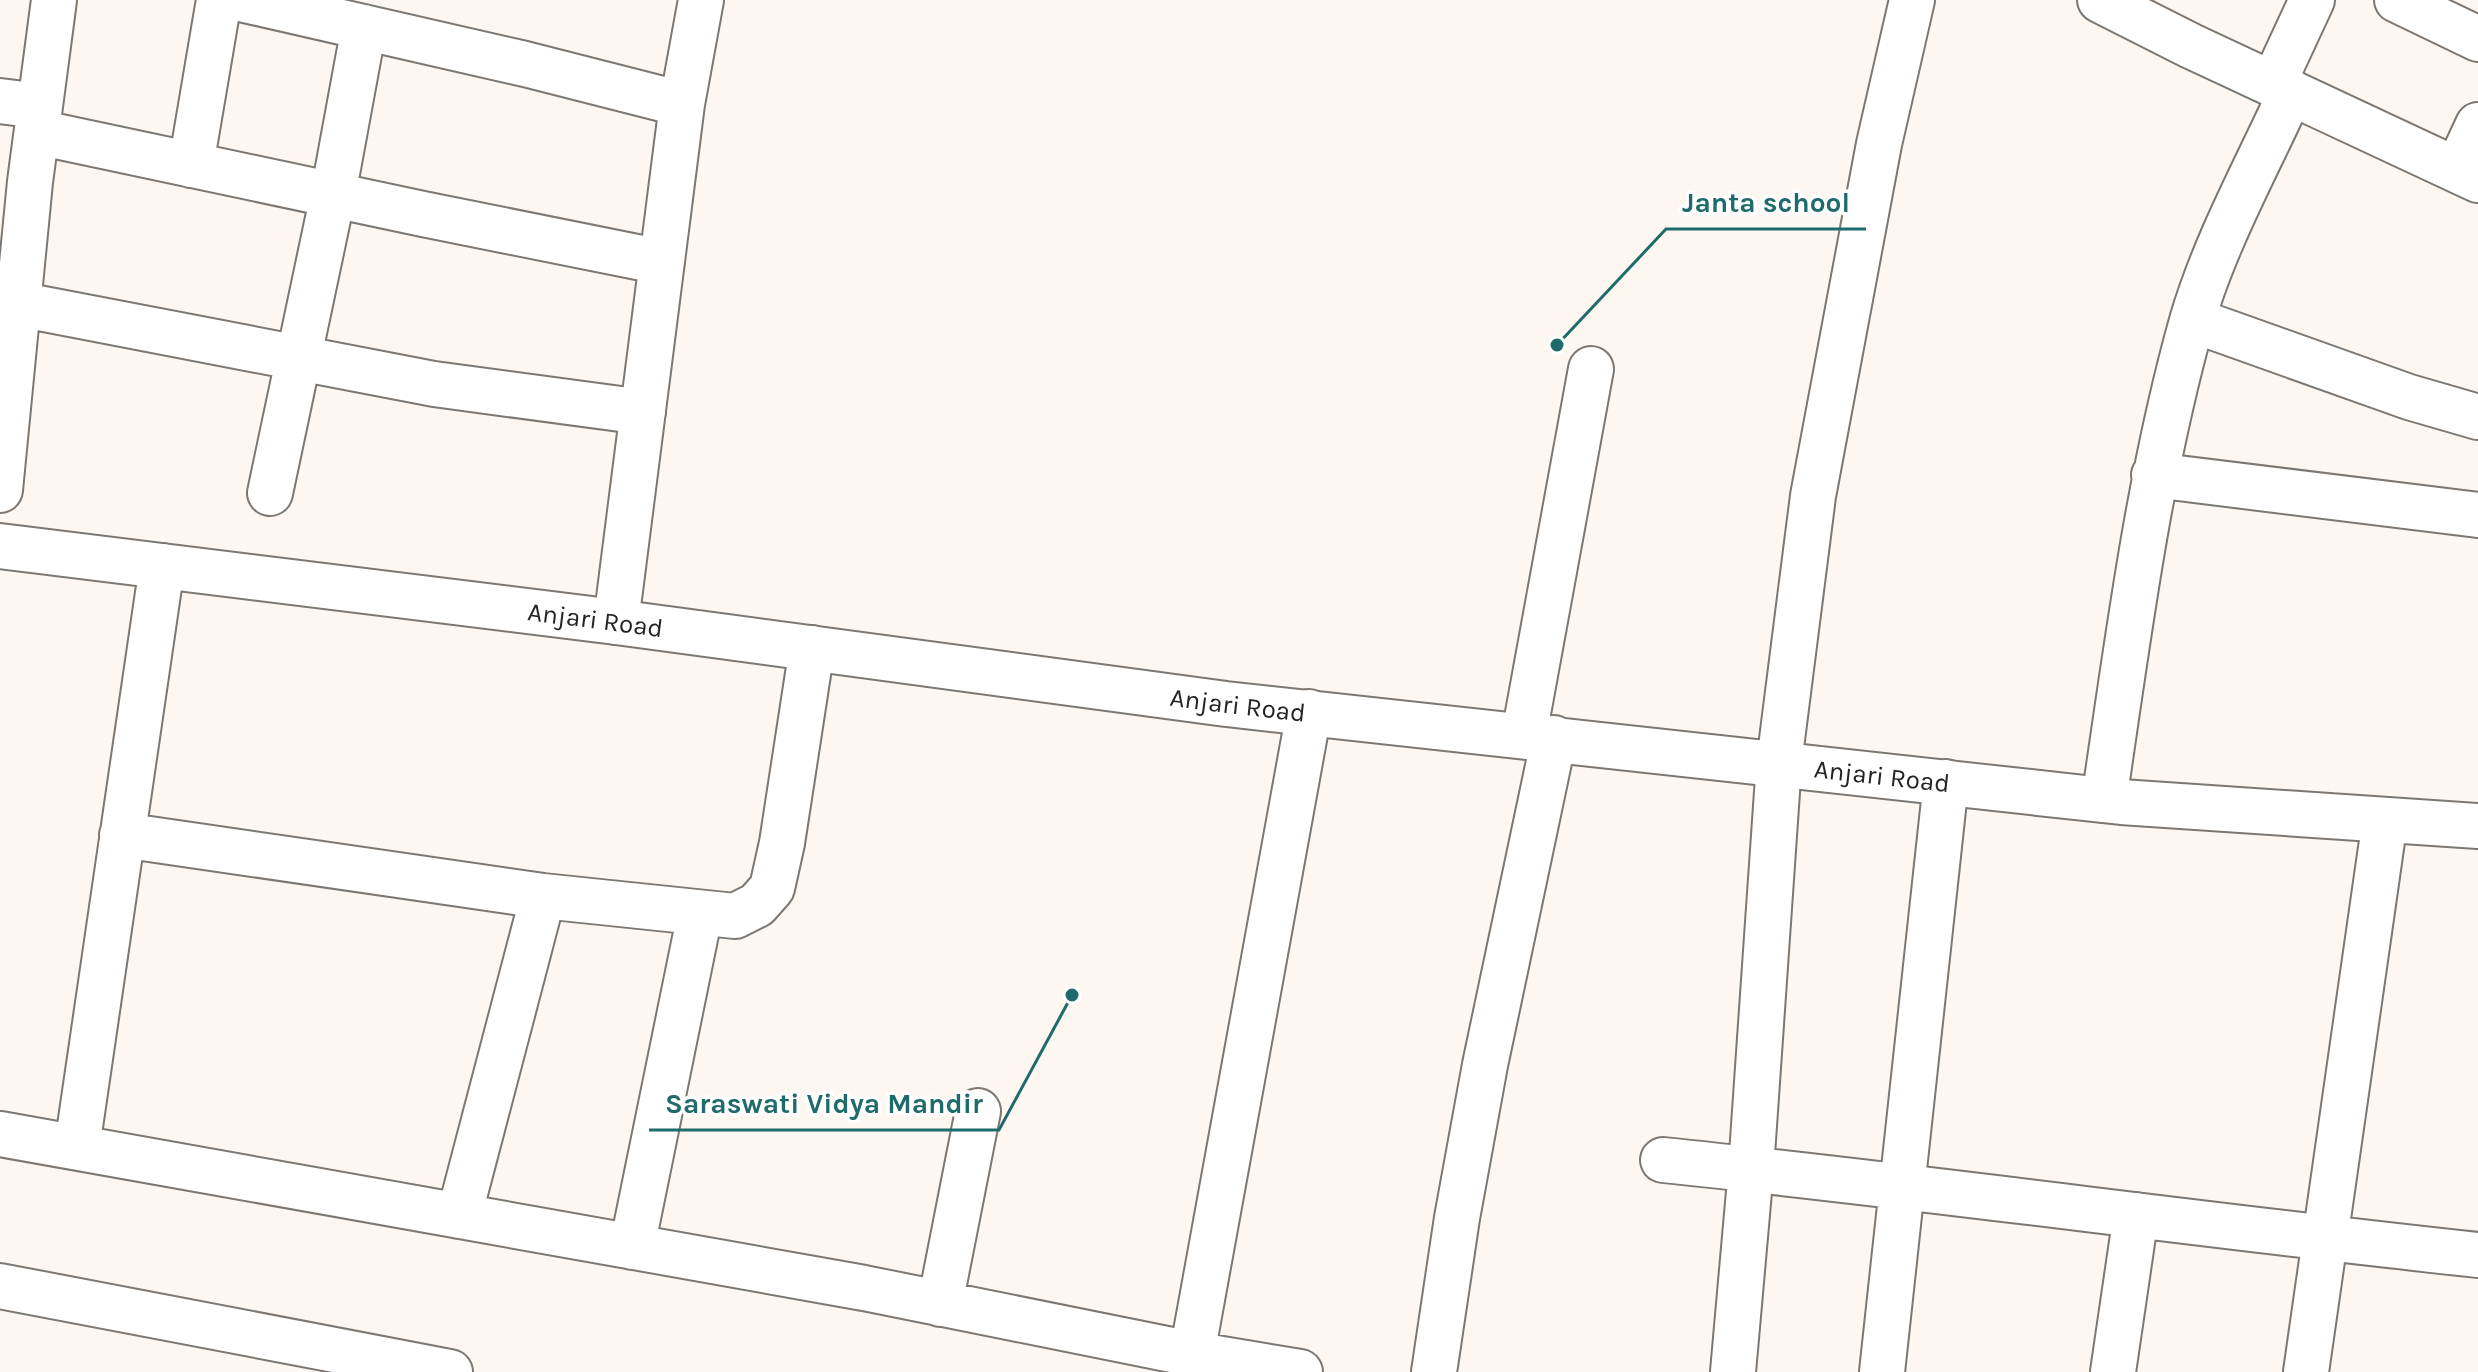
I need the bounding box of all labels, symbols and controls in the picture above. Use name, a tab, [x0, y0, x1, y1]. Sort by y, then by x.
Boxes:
callout: Janta school	[1666, 177, 1866, 229]
text: Janta school	[1682, 186, 1850, 219]
street label: Anjari Road	[526, 596, 665, 644]
street label: Anjari Road	[1168, 681, 1307, 728]
street label: Anjari Road	[1812, 753, 1951, 799]
callout: Saraswati Vidya Mandir	[649, 1078, 999, 1130]
text: Saraswati Vidya Mandir	[665, 1087, 983, 1120]

